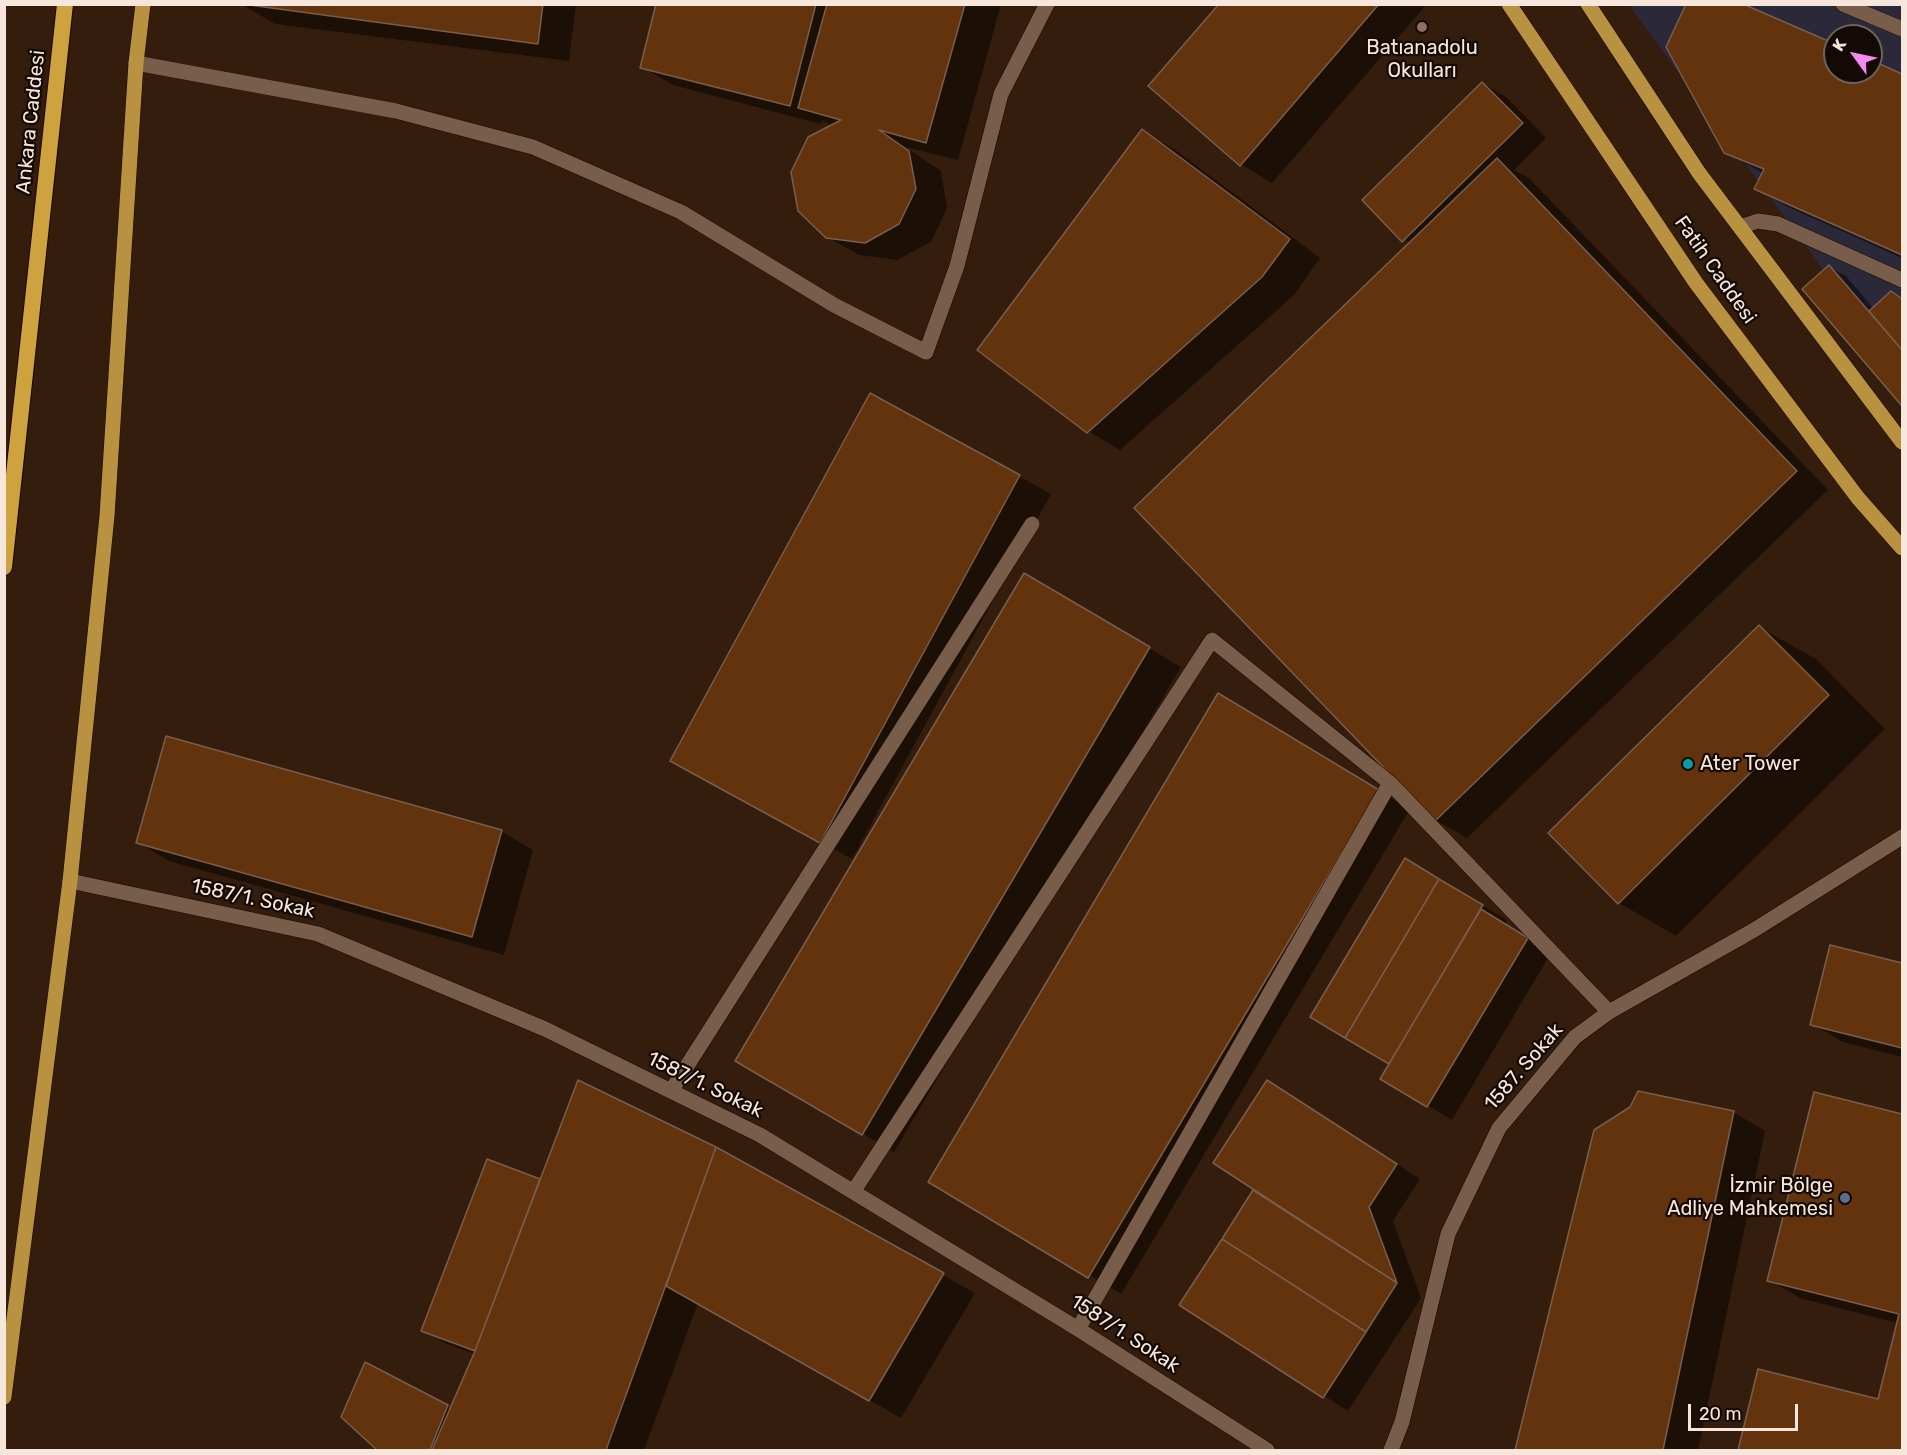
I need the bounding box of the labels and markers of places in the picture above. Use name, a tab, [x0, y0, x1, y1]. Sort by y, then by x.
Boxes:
marker: Batıanadolu Okulları	[1415, 20, 1429, 34]
place label: Batıanadolu Okulları	[1366, 36, 1478, 83]
place label: Ater Tower	[1700, 752, 1800, 776]
marker: Ater Tower	[1681, 757, 1695, 771]
place label: İzmir Bölge Adliye Mahkemesi	[1667, 1174, 1833, 1221]
marker: İzmir Bölge Adliye Mahkemesi	[1838, 1191, 1852, 1205]

